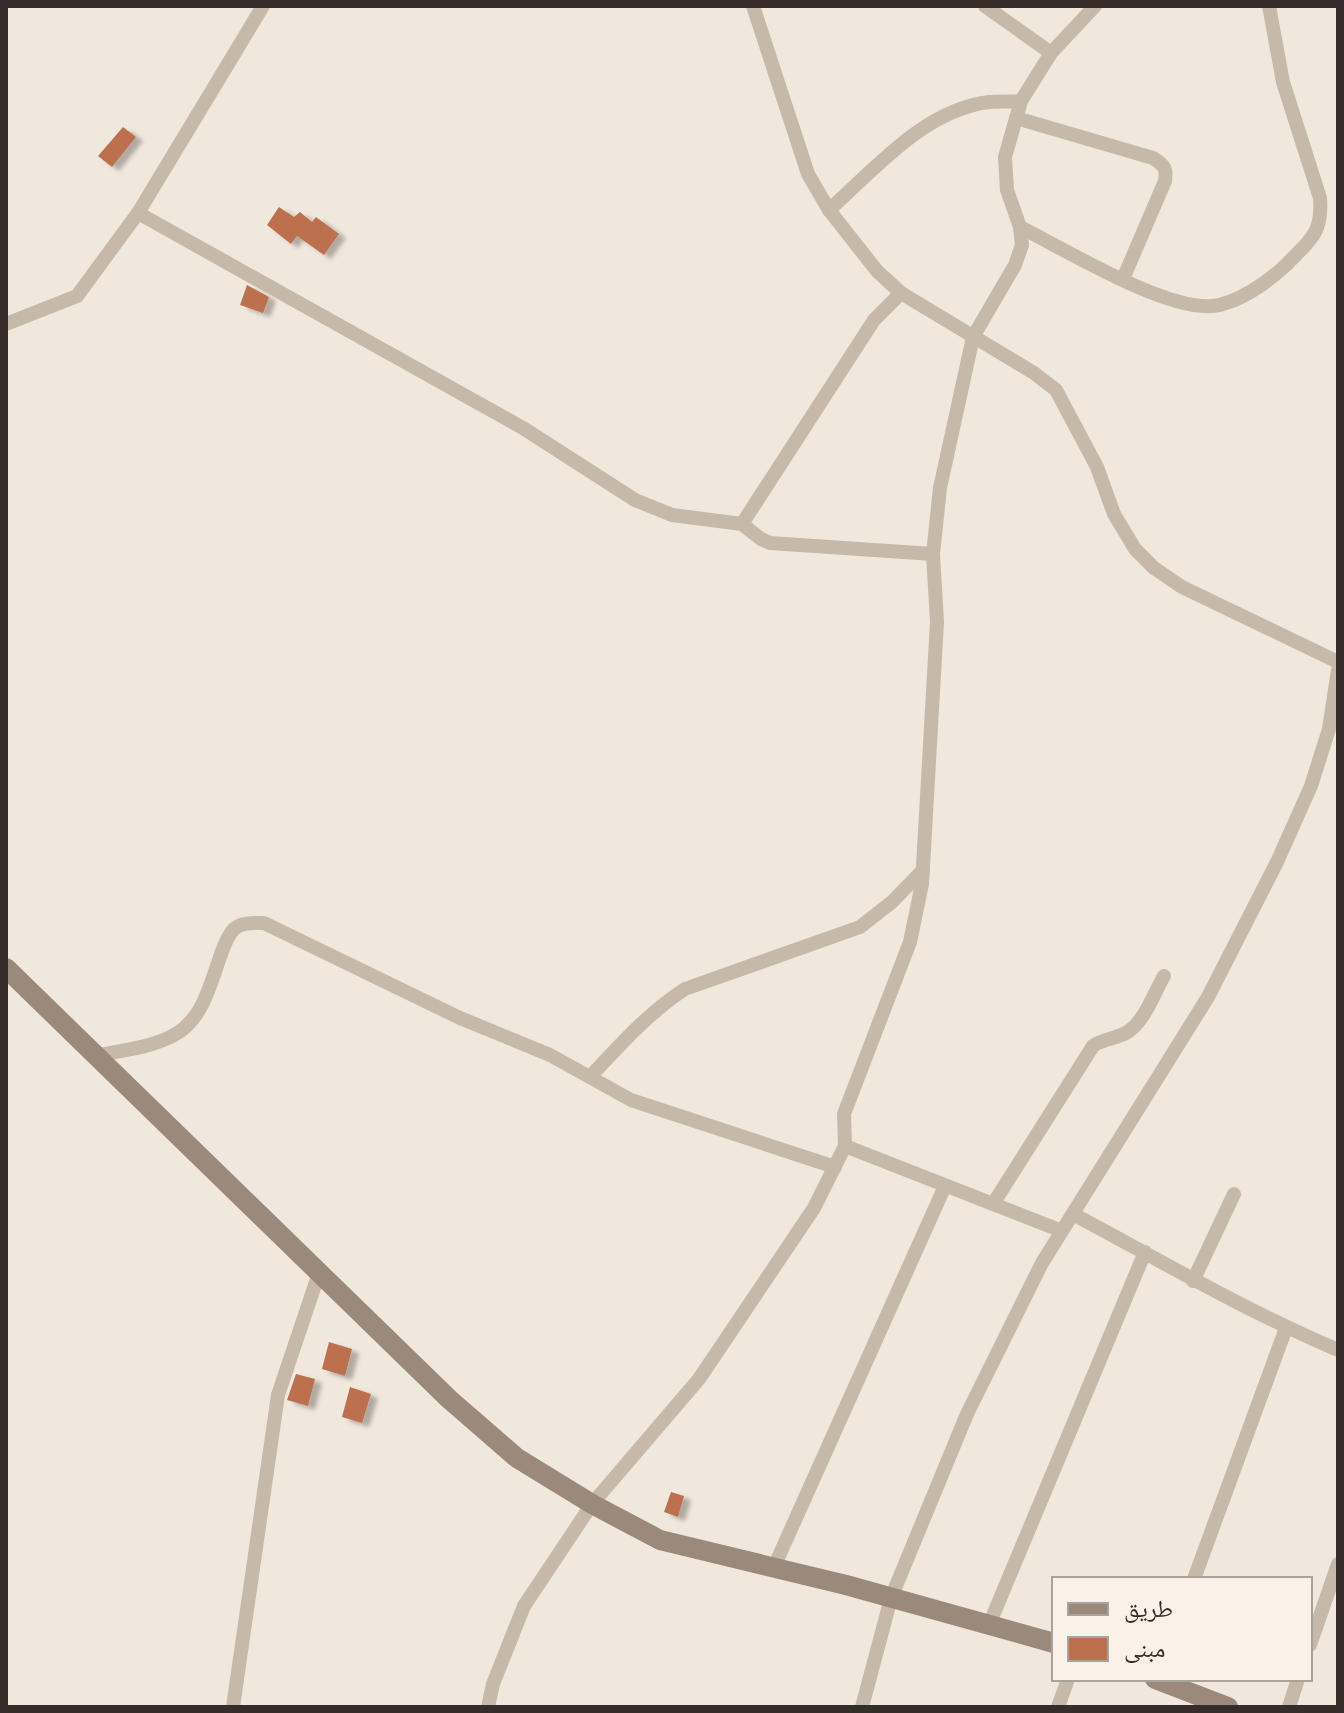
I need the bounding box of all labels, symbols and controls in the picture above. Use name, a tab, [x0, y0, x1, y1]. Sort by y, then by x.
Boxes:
legend	[1052, 1577, 1312, 1681]
text: طريق	[1124, 1595, 1173, 1623]
text: مبنى	[1124, 1635, 1165, 1663]

